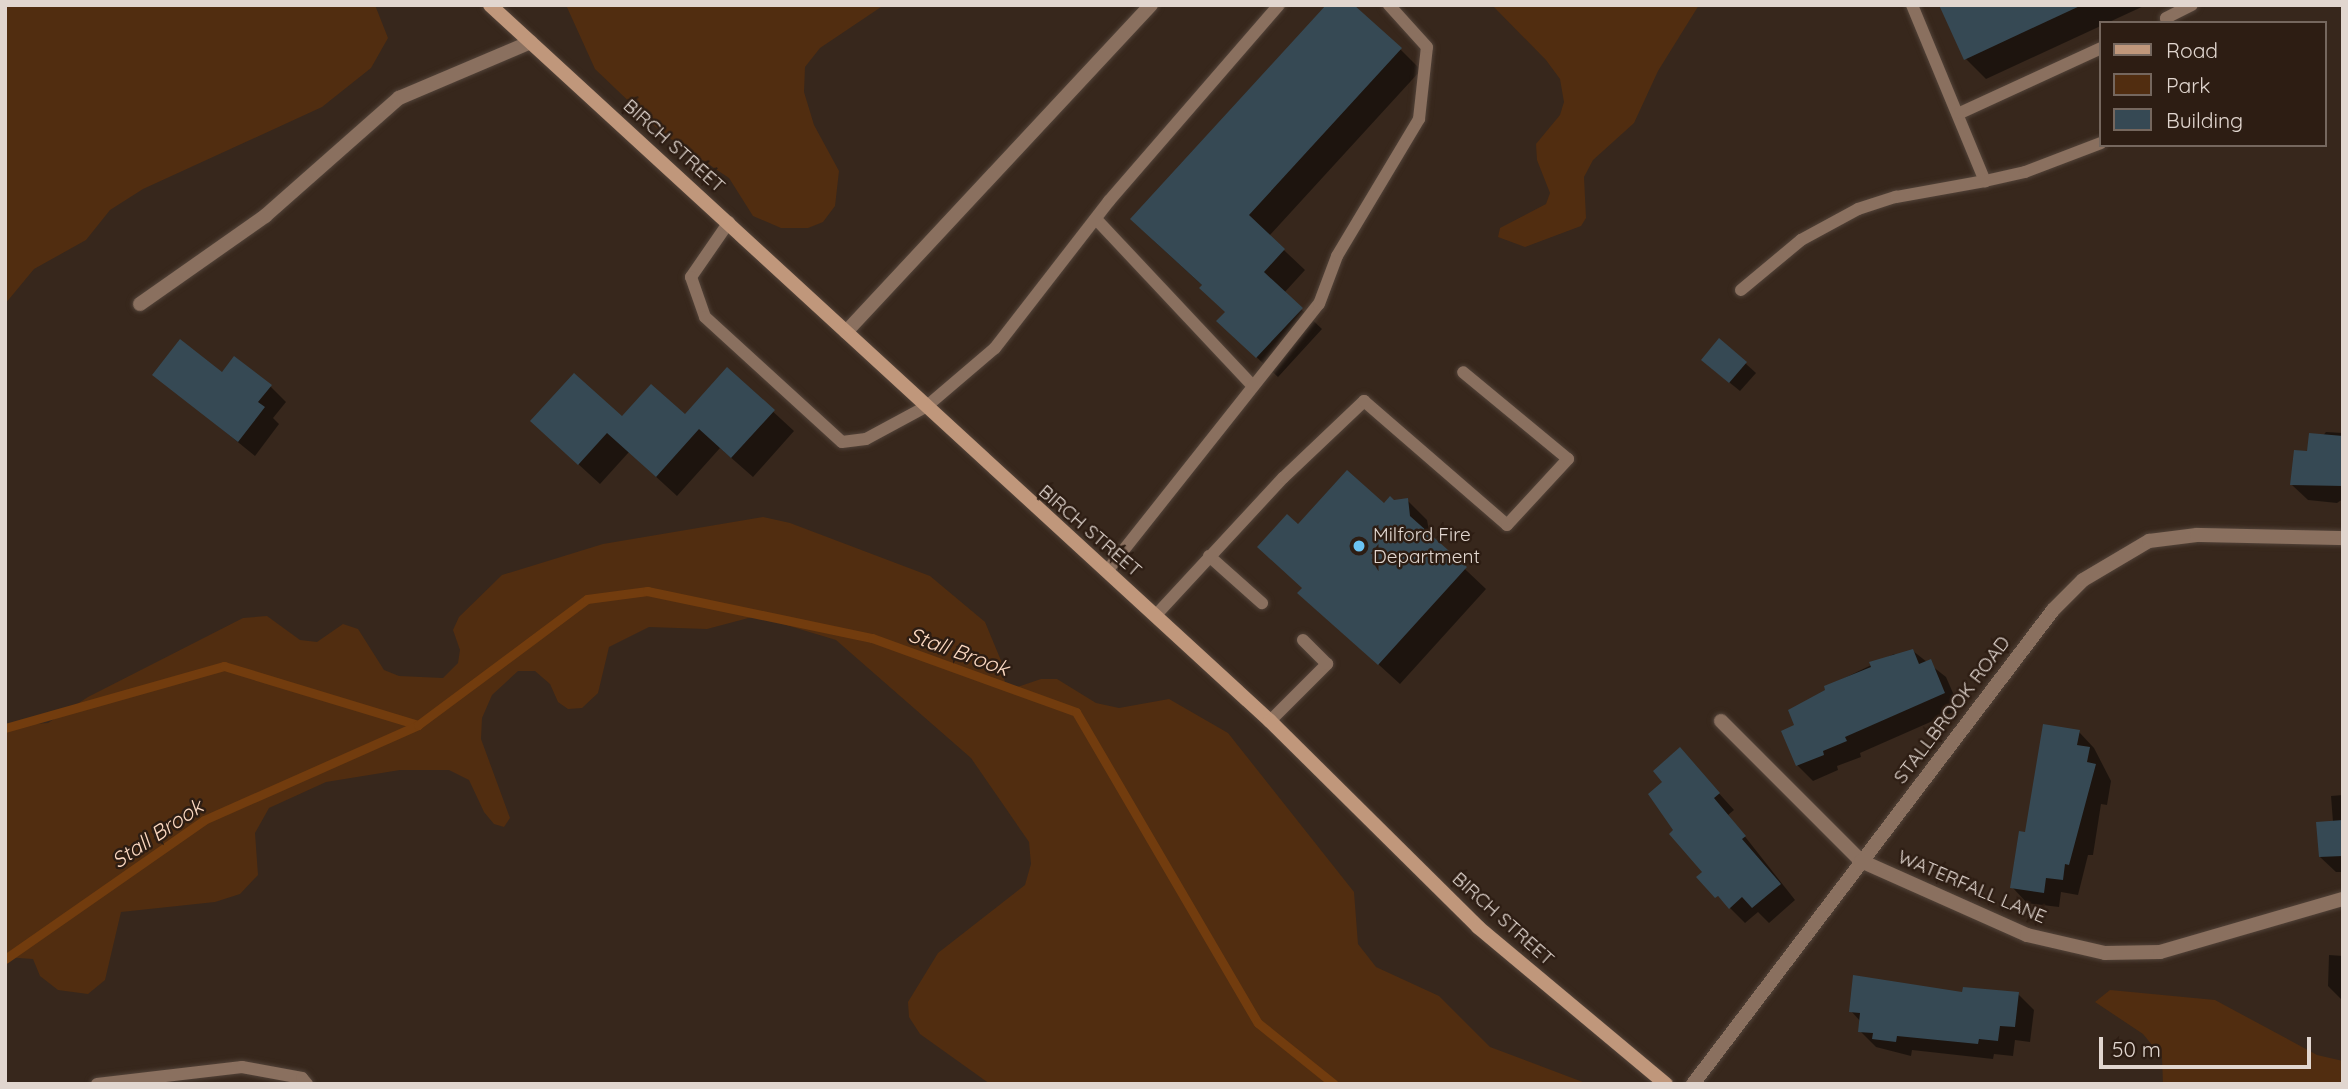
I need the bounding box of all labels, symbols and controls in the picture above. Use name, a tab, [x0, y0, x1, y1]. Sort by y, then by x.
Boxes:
legend	[2100, 21, 2327, 147]
text: Road	[2166, 37, 2218, 63]
text: Park	[2166, 72, 2210, 98]
street label: BIRCH STREET	[618, 94, 730, 198]
text: Building	[2166, 107, 2243, 133]
street label: BIRCH STREET	[1034, 480, 1146, 582]
place label: Milford Fire Department	[1373, 524, 1480, 568]
marker: Milford Fire Department	[1351, 538, 1367, 554]
water label: Stall Brook	[905, 621, 1013, 681]
street label: STALLBROOK ROAD	[1889, 632, 2015, 788]
water label: Stall Brook	[106, 793, 208, 873]
street label: WATERFALL LANE	[1894, 845, 2050, 929]
street label: BIRCH STREET	[1447, 867, 1559, 971]
scale bar	[2103, 1023, 2315, 1066]
text: 50 m	[2112, 1036, 2161, 1062]

